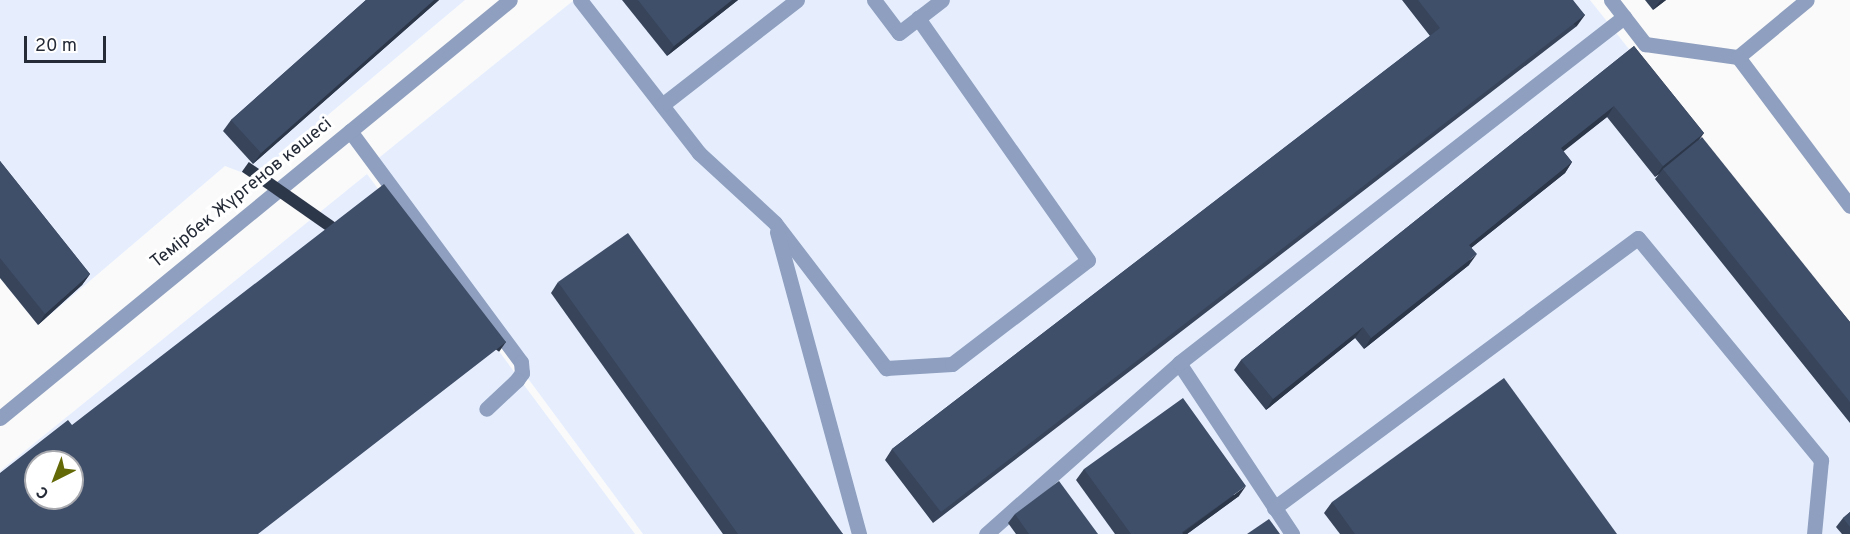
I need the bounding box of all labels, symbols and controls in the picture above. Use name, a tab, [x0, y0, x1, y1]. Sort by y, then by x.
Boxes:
scale bar	[27, 24, 110, 62]
text: 20 m	[35, 35, 77, 58]
street label: Темірбек Жүргенов көшесі	[147, 114, 337, 274]
north arrow	[24, 450, 84, 510]
text: С	[33, 481, 54, 503]

